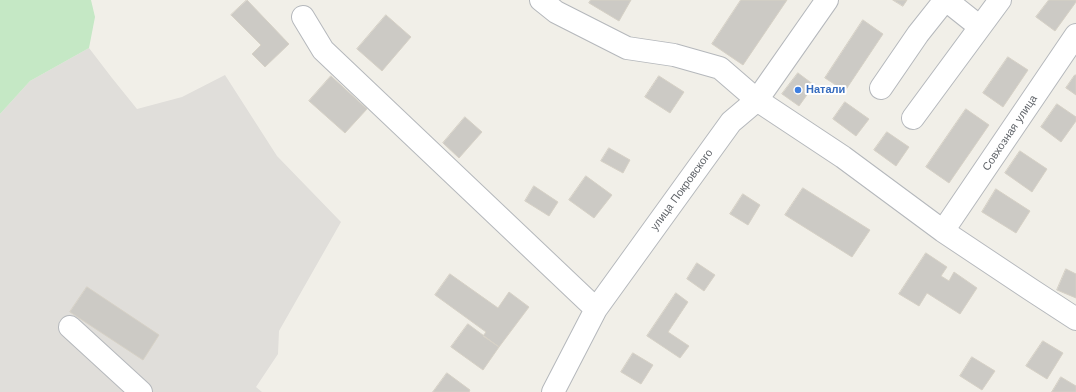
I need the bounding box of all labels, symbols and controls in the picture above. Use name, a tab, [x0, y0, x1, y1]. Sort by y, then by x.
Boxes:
place label: Натали	[806, 83, 845, 97]
marker: Натали	[793, 85, 803, 95]
street label: Совхозная улица	[980, 93, 1040, 173]
street label: улица Покровского	[648, 147, 716, 233]

